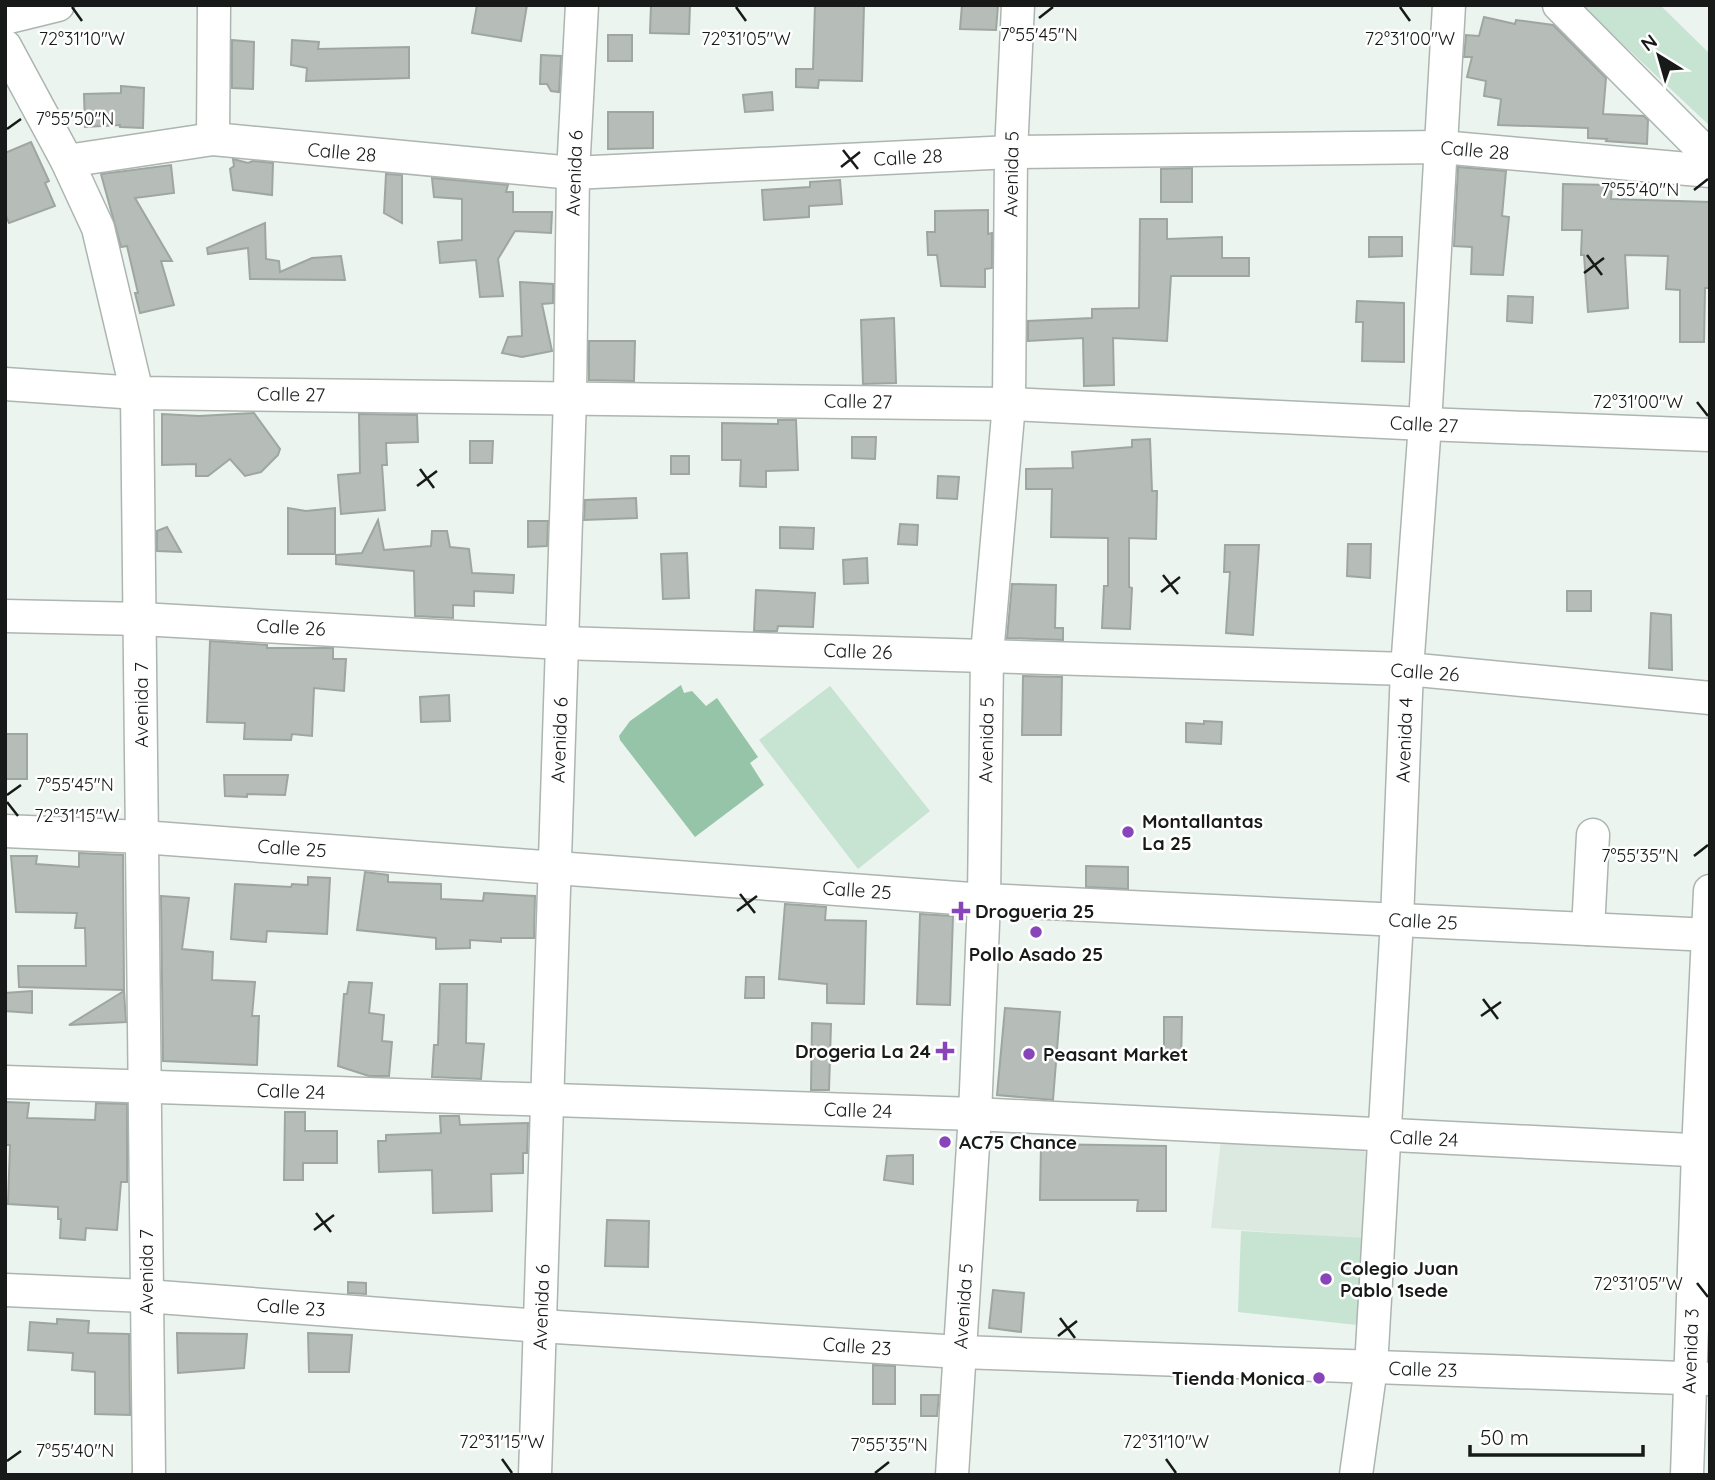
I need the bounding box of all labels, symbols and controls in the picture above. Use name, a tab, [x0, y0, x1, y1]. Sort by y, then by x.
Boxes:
north arrow	[1624, 21, 1694, 91]
text: 7°55'45"N	[1000, 23, 1078, 46]
text: 72°31'10"W	[39, 27, 125, 50]
text: 72°31'05"W	[701, 27, 791, 50]
text: 72°31'00"W	[1365, 27, 1455, 50]
text: N	[1636, 29, 1662, 56]
text: 7°55'50"N	[36, 107, 114, 130]
street label: Avenida 6	[561, 130, 587, 216]
street label: Avenida 5	[998, 131, 1024, 217]
street label: Calle 28	[1439, 135, 1511, 165]
street label: Calle 28	[306, 137, 378, 167]
street label: Calle 28	[873, 143, 943, 171]
text: 7°55'40"N	[1601, 178, 1679, 201]
street label: Calle 27	[257, 381, 326, 407]
street label: Calle 27	[824, 388, 893, 414]
text: 72°31'00"W	[1593, 390, 1683, 413]
street label: Calle 27	[1389, 410, 1459, 438]
street label: Calle 26	[256, 613, 326, 641]
street label: Calle 26	[823, 638, 893, 664]
street label: Calle 26	[1390, 658, 1460, 686]
street label: Avenida 7	[129, 662, 153, 748]
street label: Avenida 6	[546, 697, 572, 783]
street label: Avenida 5	[973, 697, 999, 783]
street label: Avenida 4	[1391, 697, 1417, 783]
text: 7°55'45"N	[36, 773, 114, 796]
text: 72°31'15"W	[34, 804, 120, 827]
place label: Montallantas La 25	[1142, 809, 1263, 855]
marker: Montallantas La 25	[1120, 824, 1136, 840]
street label: Calle 25	[257, 834, 327, 862]
text: 7°55'35"N	[1601, 844, 1679, 867]
street label: Calle 25	[822, 876, 892, 904]
place label: Drogueria 25	[975, 899, 1094, 923]
marker: Drogueria 25	[953, 903, 969, 919]
street label: Calle 25	[1388, 907, 1458, 935]
marker: Pollo Asado 25	[1028, 924, 1044, 940]
place label: Pollo Asado 25	[969, 942, 1103, 966]
place label: Drogeria La 24	[795, 1039, 931, 1063]
place label: Peasant Market	[1043, 1042, 1188, 1066]
marker: Drogeria La 24	[937, 1043, 953, 1059]
marker: Peasant Market	[1021, 1046, 1037, 1062]
street label: Calle 24	[256, 1078, 326, 1104]
street label: Calle 24	[823, 1097, 893, 1123]
street label: Calle 24	[1389, 1124, 1459, 1152]
place label: AC75 Chance	[959, 1130, 1077, 1154]
marker: AC75 Chance	[937, 1134, 953, 1150]
street label: Avenida 7	[134, 1229, 158, 1315]
place label: Colegio Juan Pablo 1sede	[1340, 1256, 1459, 1302]
street label: Avenida 5	[948, 1262, 978, 1350]
street label: Avenida 6	[528, 1264, 554, 1350]
marker: Colegio Juan Pablo 1sede	[1318, 1271, 1334, 1287]
text: 72°31'05"W	[1593, 1272, 1683, 1295]
street label: Calle 23	[256, 1293, 326, 1321]
street label: Avenida 3	[1677, 1308, 1703, 1394]
street label: Calle 23	[822, 1332, 892, 1360]
street label: Calle 23	[1388, 1356, 1458, 1382]
place label: Tienda Monica	[1172, 1366, 1305, 1390]
marker: Tienda Monica	[1311, 1370, 1327, 1386]
scale bar	[1470, 1414, 1643, 1458]
text: 50 m	[1480, 1424, 1529, 1450]
text: 72°31'15"W	[459, 1430, 545, 1453]
text: 72°31'10"W	[1123, 1430, 1209, 1453]
text: 7°55'35"N	[850, 1433, 928, 1456]
text: 7°55'40"N	[36, 1439, 114, 1462]

